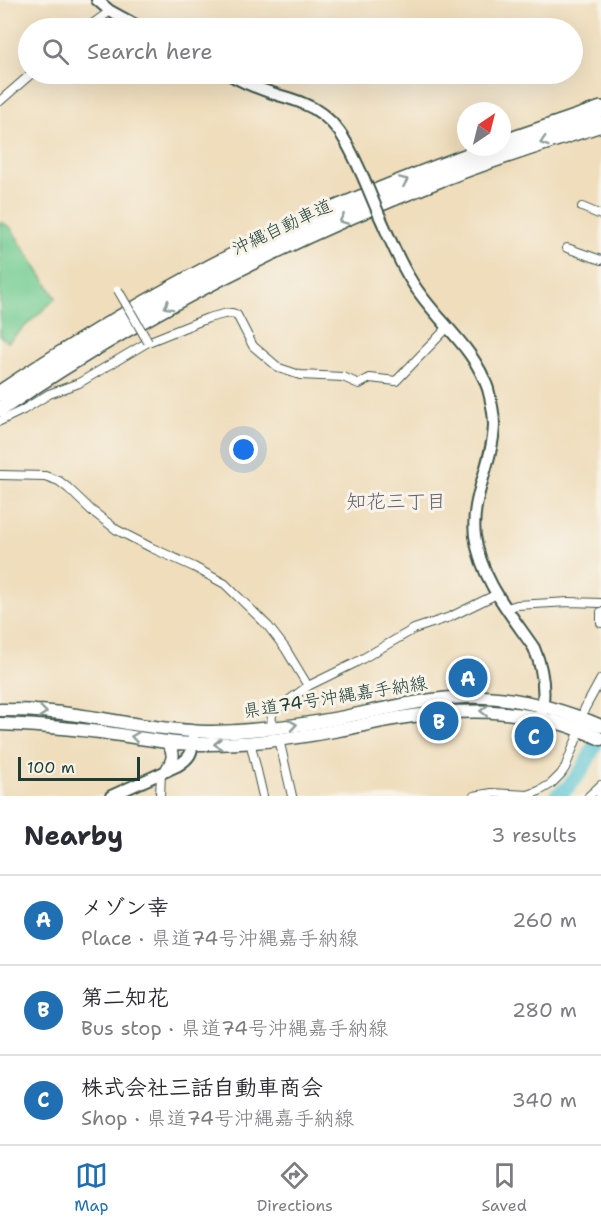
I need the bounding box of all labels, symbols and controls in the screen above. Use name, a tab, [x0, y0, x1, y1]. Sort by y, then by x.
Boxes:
search box	[18, 18, 583, 84]
icon: search	[39, 35, 72, 68]
text: Search here	[87, 37, 213, 66]
north arrow	[457, 102, 511, 156]
one-way arrow	[539, 135, 550, 148]
one-way arrow	[398, 176, 409, 188]
street label: 沖縄自動車道	[228, 193, 336, 261]
one-way arrow	[338, 213, 349, 225]
one-way arrow	[164, 299, 174, 310]
your location	[229, 435, 258, 464]
district label: 知花三丁目	[346, 488, 446, 514]
pin: A	[448, 656, 488, 700]
street label: 県道74号沖縄嘉手納線	[241, 671, 429, 723]
pin: B	[420, 698, 458, 744]
one-way arrow	[39, 705, 48, 717]
one-way arrow	[479, 705, 488, 717]
pin: C	[514, 714, 554, 758]
one-way arrow	[288, 719, 298, 731]
one-way arrow	[130, 732, 139, 744]
one-way arrow	[213, 737, 222, 750]
scale bar	[18, 754, 140, 782]
text: 100 m	[27, 757, 75, 778]
text: Nearby	[24, 818, 123, 853]
text: 3 results	[491, 822, 577, 848]
text: メゾン幸	[81, 893, 169, 922]
text: A	[36, 907, 51, 933]
text: 260 m	[512, 907, 577, 933]
text: Place · 県道74号沖縄嘉手納線	[81, 925, 358, 951]
text: 第二知花	[81, 983, 169, 1012]
text: B	[37, 997, 50, 1023]
text: 280 m	[512, 997, 577, 1023]
text: Bus stop · 県道74号沖縄嘉手納線	[81, 1015, 388, 1041]
text: 株式会社三話自動車商会	[81, 1073, 323, 1102]
text: C	[37, 1087, 50, 1113]
text: 340 m	[512, 1087, 577, 1113]
text: Shop · 県道74号沖縄嘉手納線	[81, 1105, 354, 1131]
tab: Map	[74, 1159, 108, 1216]
tab: Directions	[257, 1159, 333, 1216]
tab: Saved	[481, 1159, 527, 1216]

